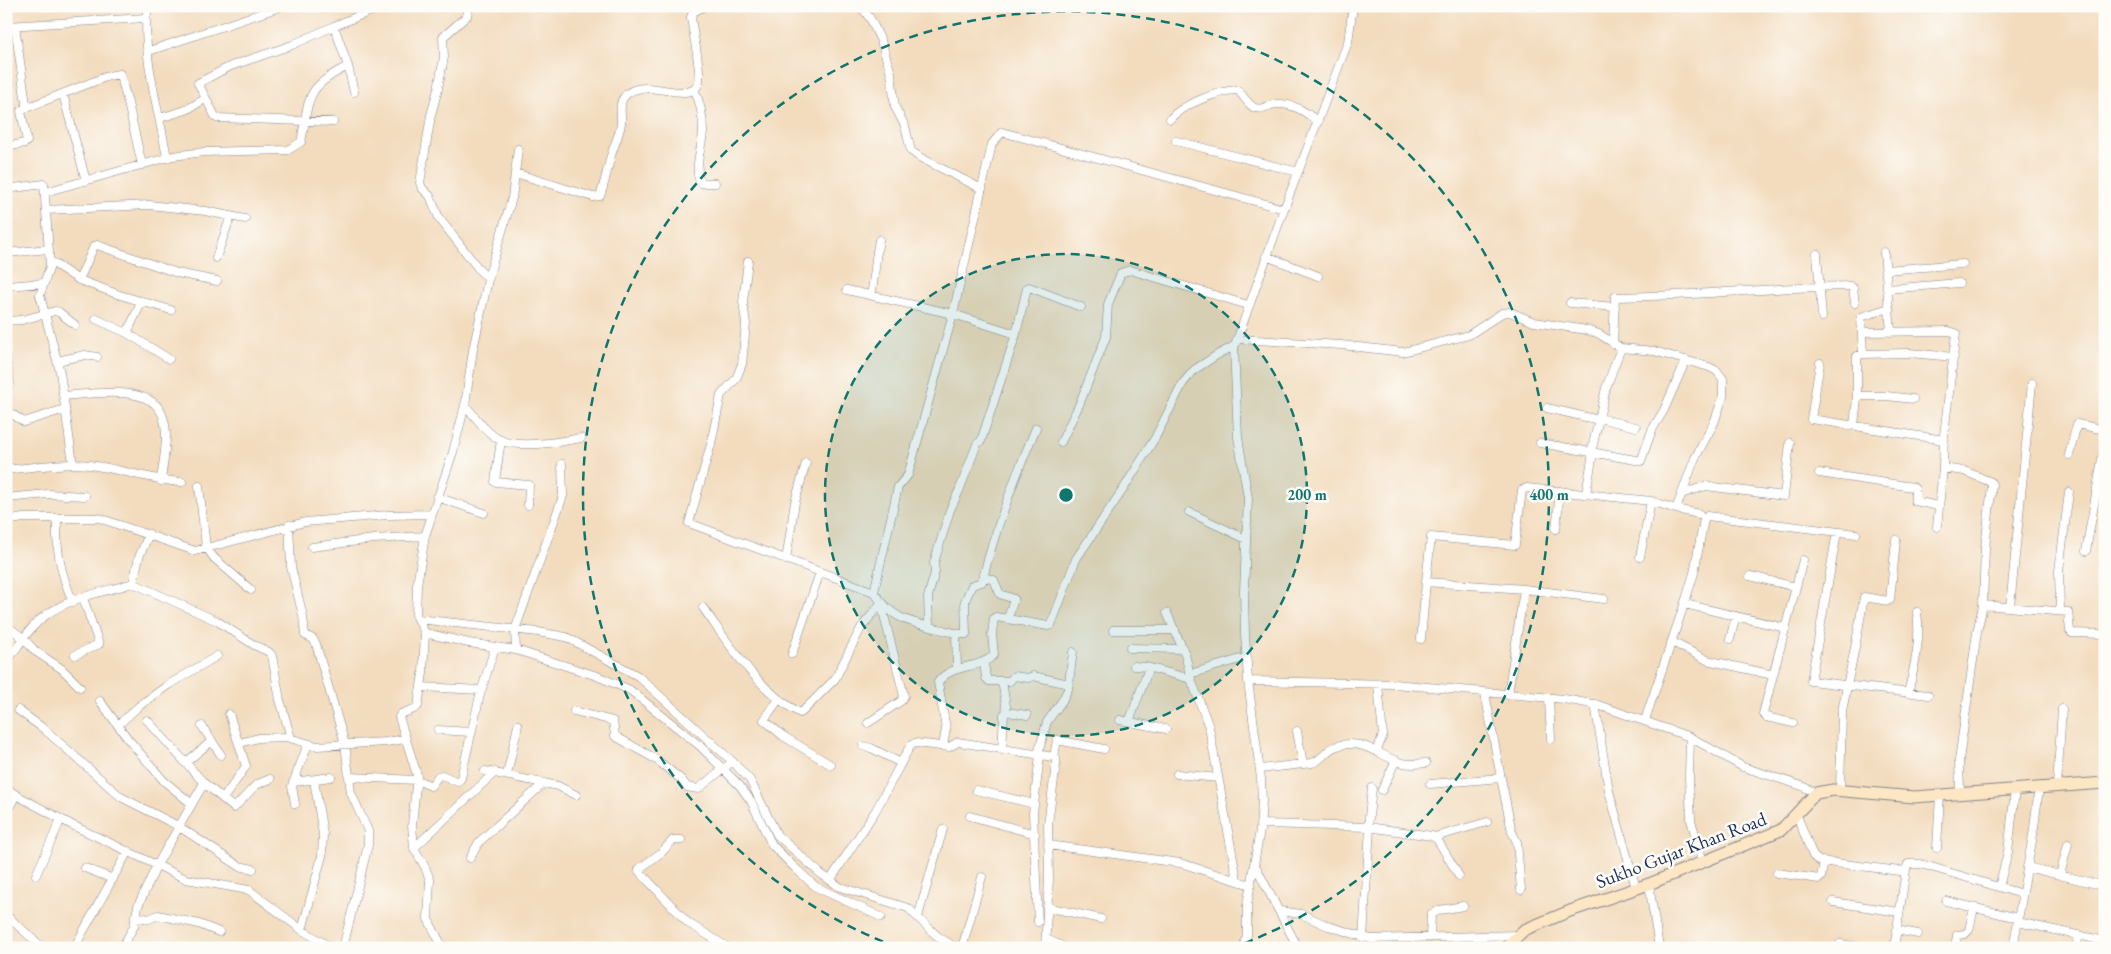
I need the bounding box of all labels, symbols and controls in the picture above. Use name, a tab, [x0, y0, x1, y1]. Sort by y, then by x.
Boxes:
text: 200 m	[1287, 485, 1327, 504]
text: 400 m	[1529, 485, 1569, 504]
centre of rings	[1057, 486, 1075, 504]
street label: Sukho Gujar Khan Road	[1592, 806, 1770, 894]

